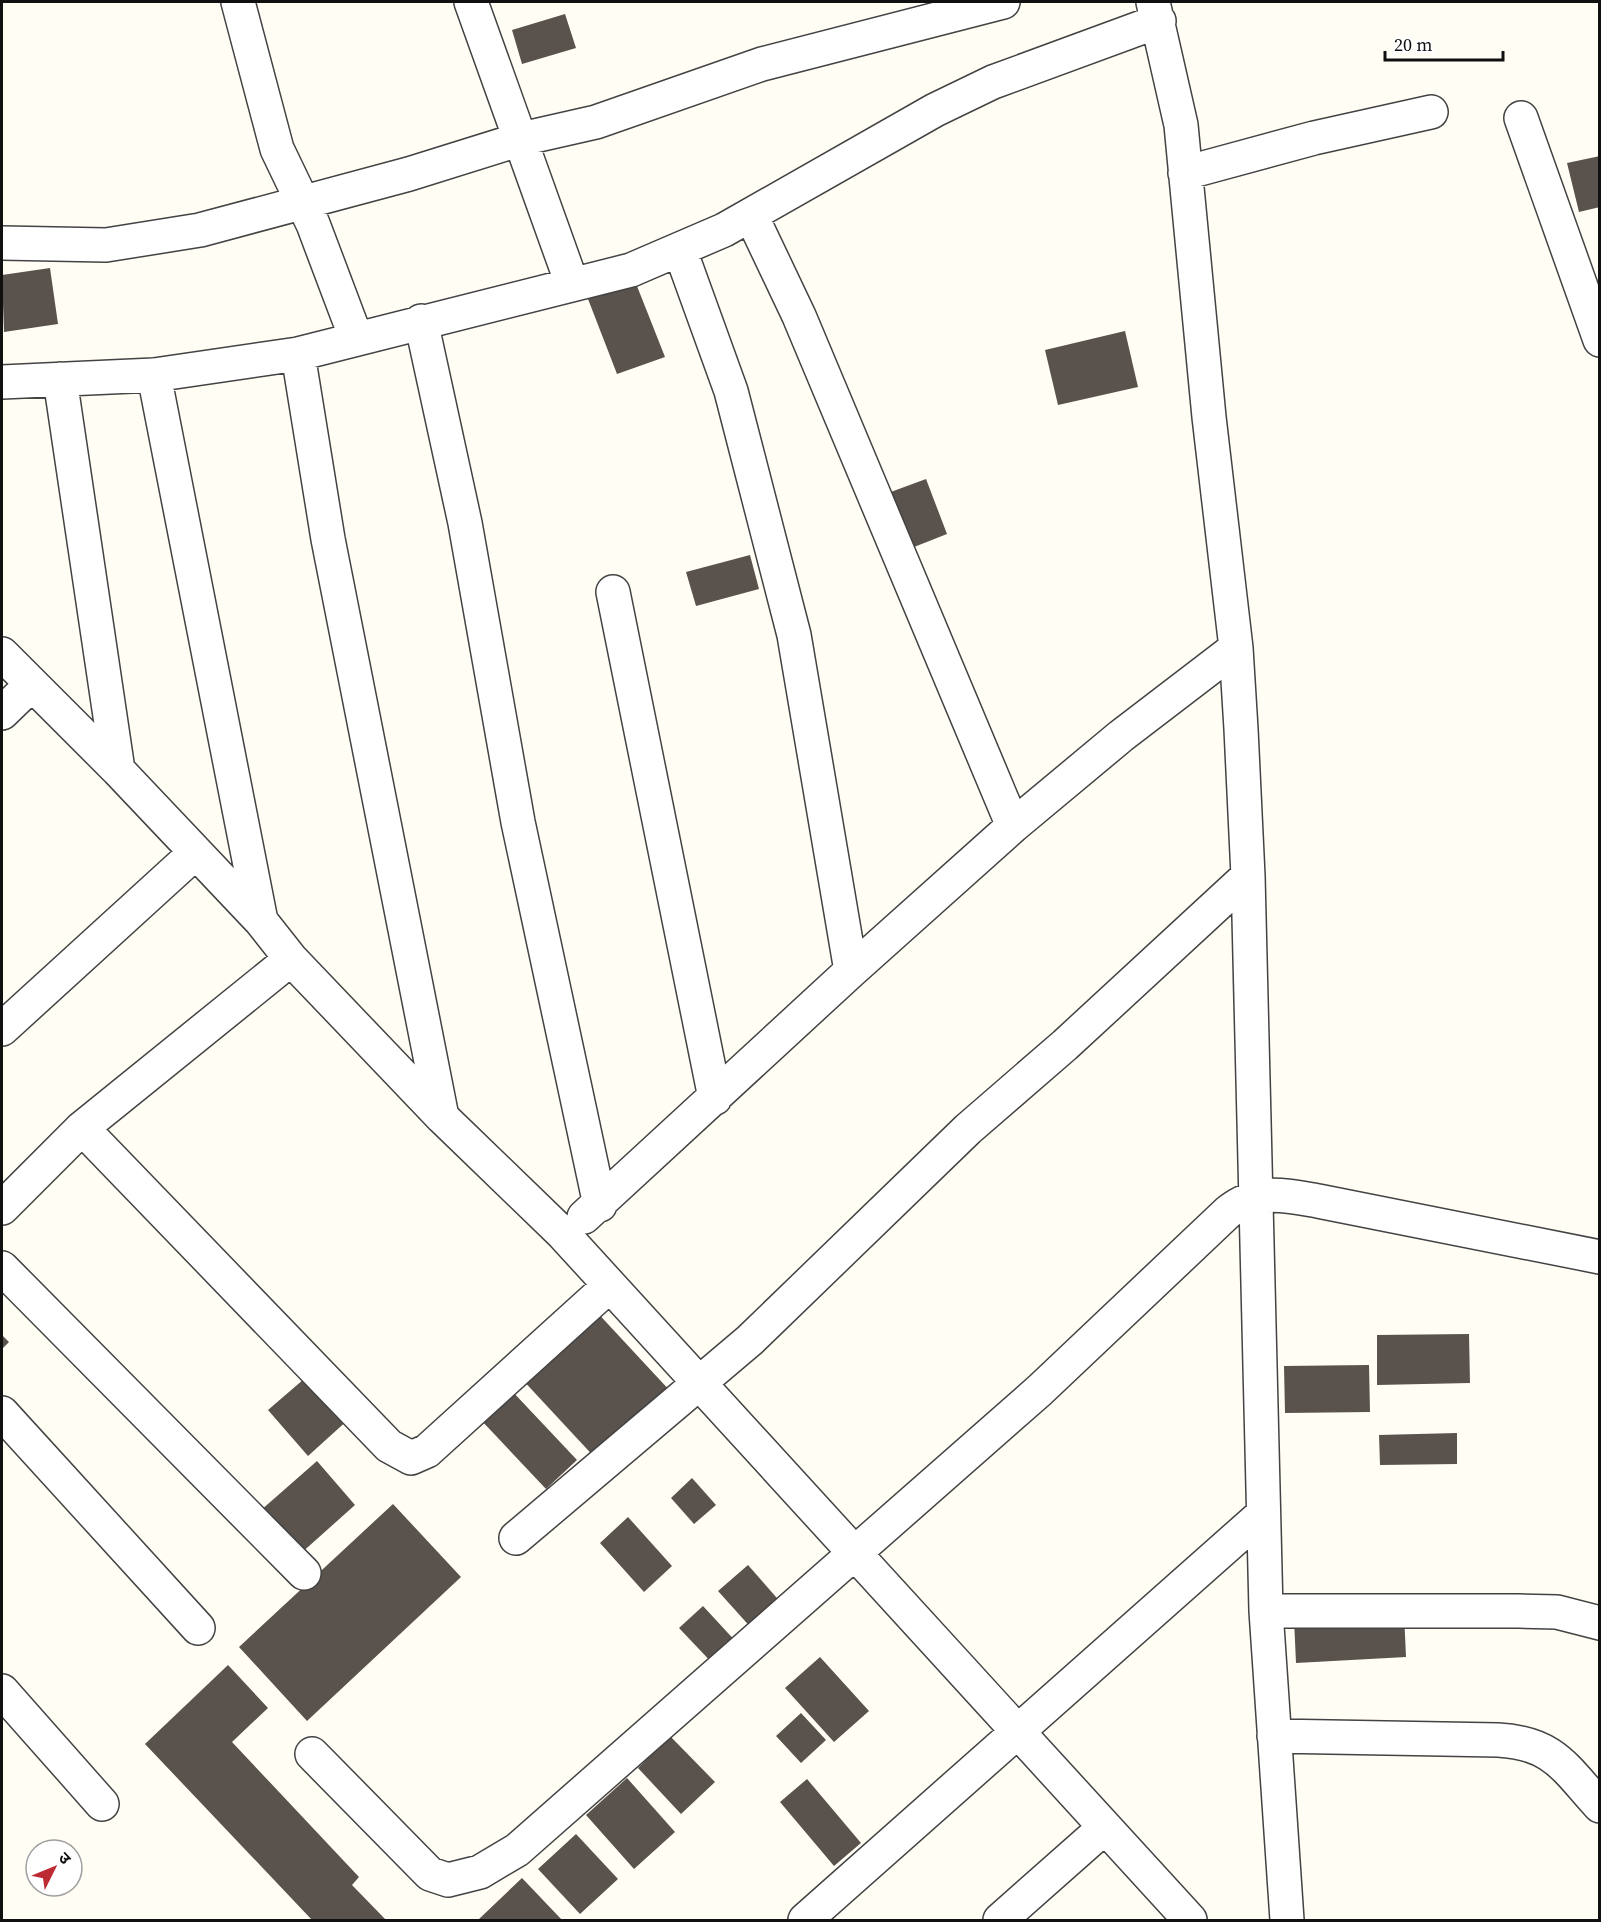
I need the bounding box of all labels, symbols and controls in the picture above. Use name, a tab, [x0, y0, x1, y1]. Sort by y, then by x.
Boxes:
scale bar	[1385, 24, 1504, 62]
text: 20 m	[1394, 32, 1432, 57]
north arrow	[24, 1838, 84, 1898]
text: उ	[54, 1847, 77, 1869]

